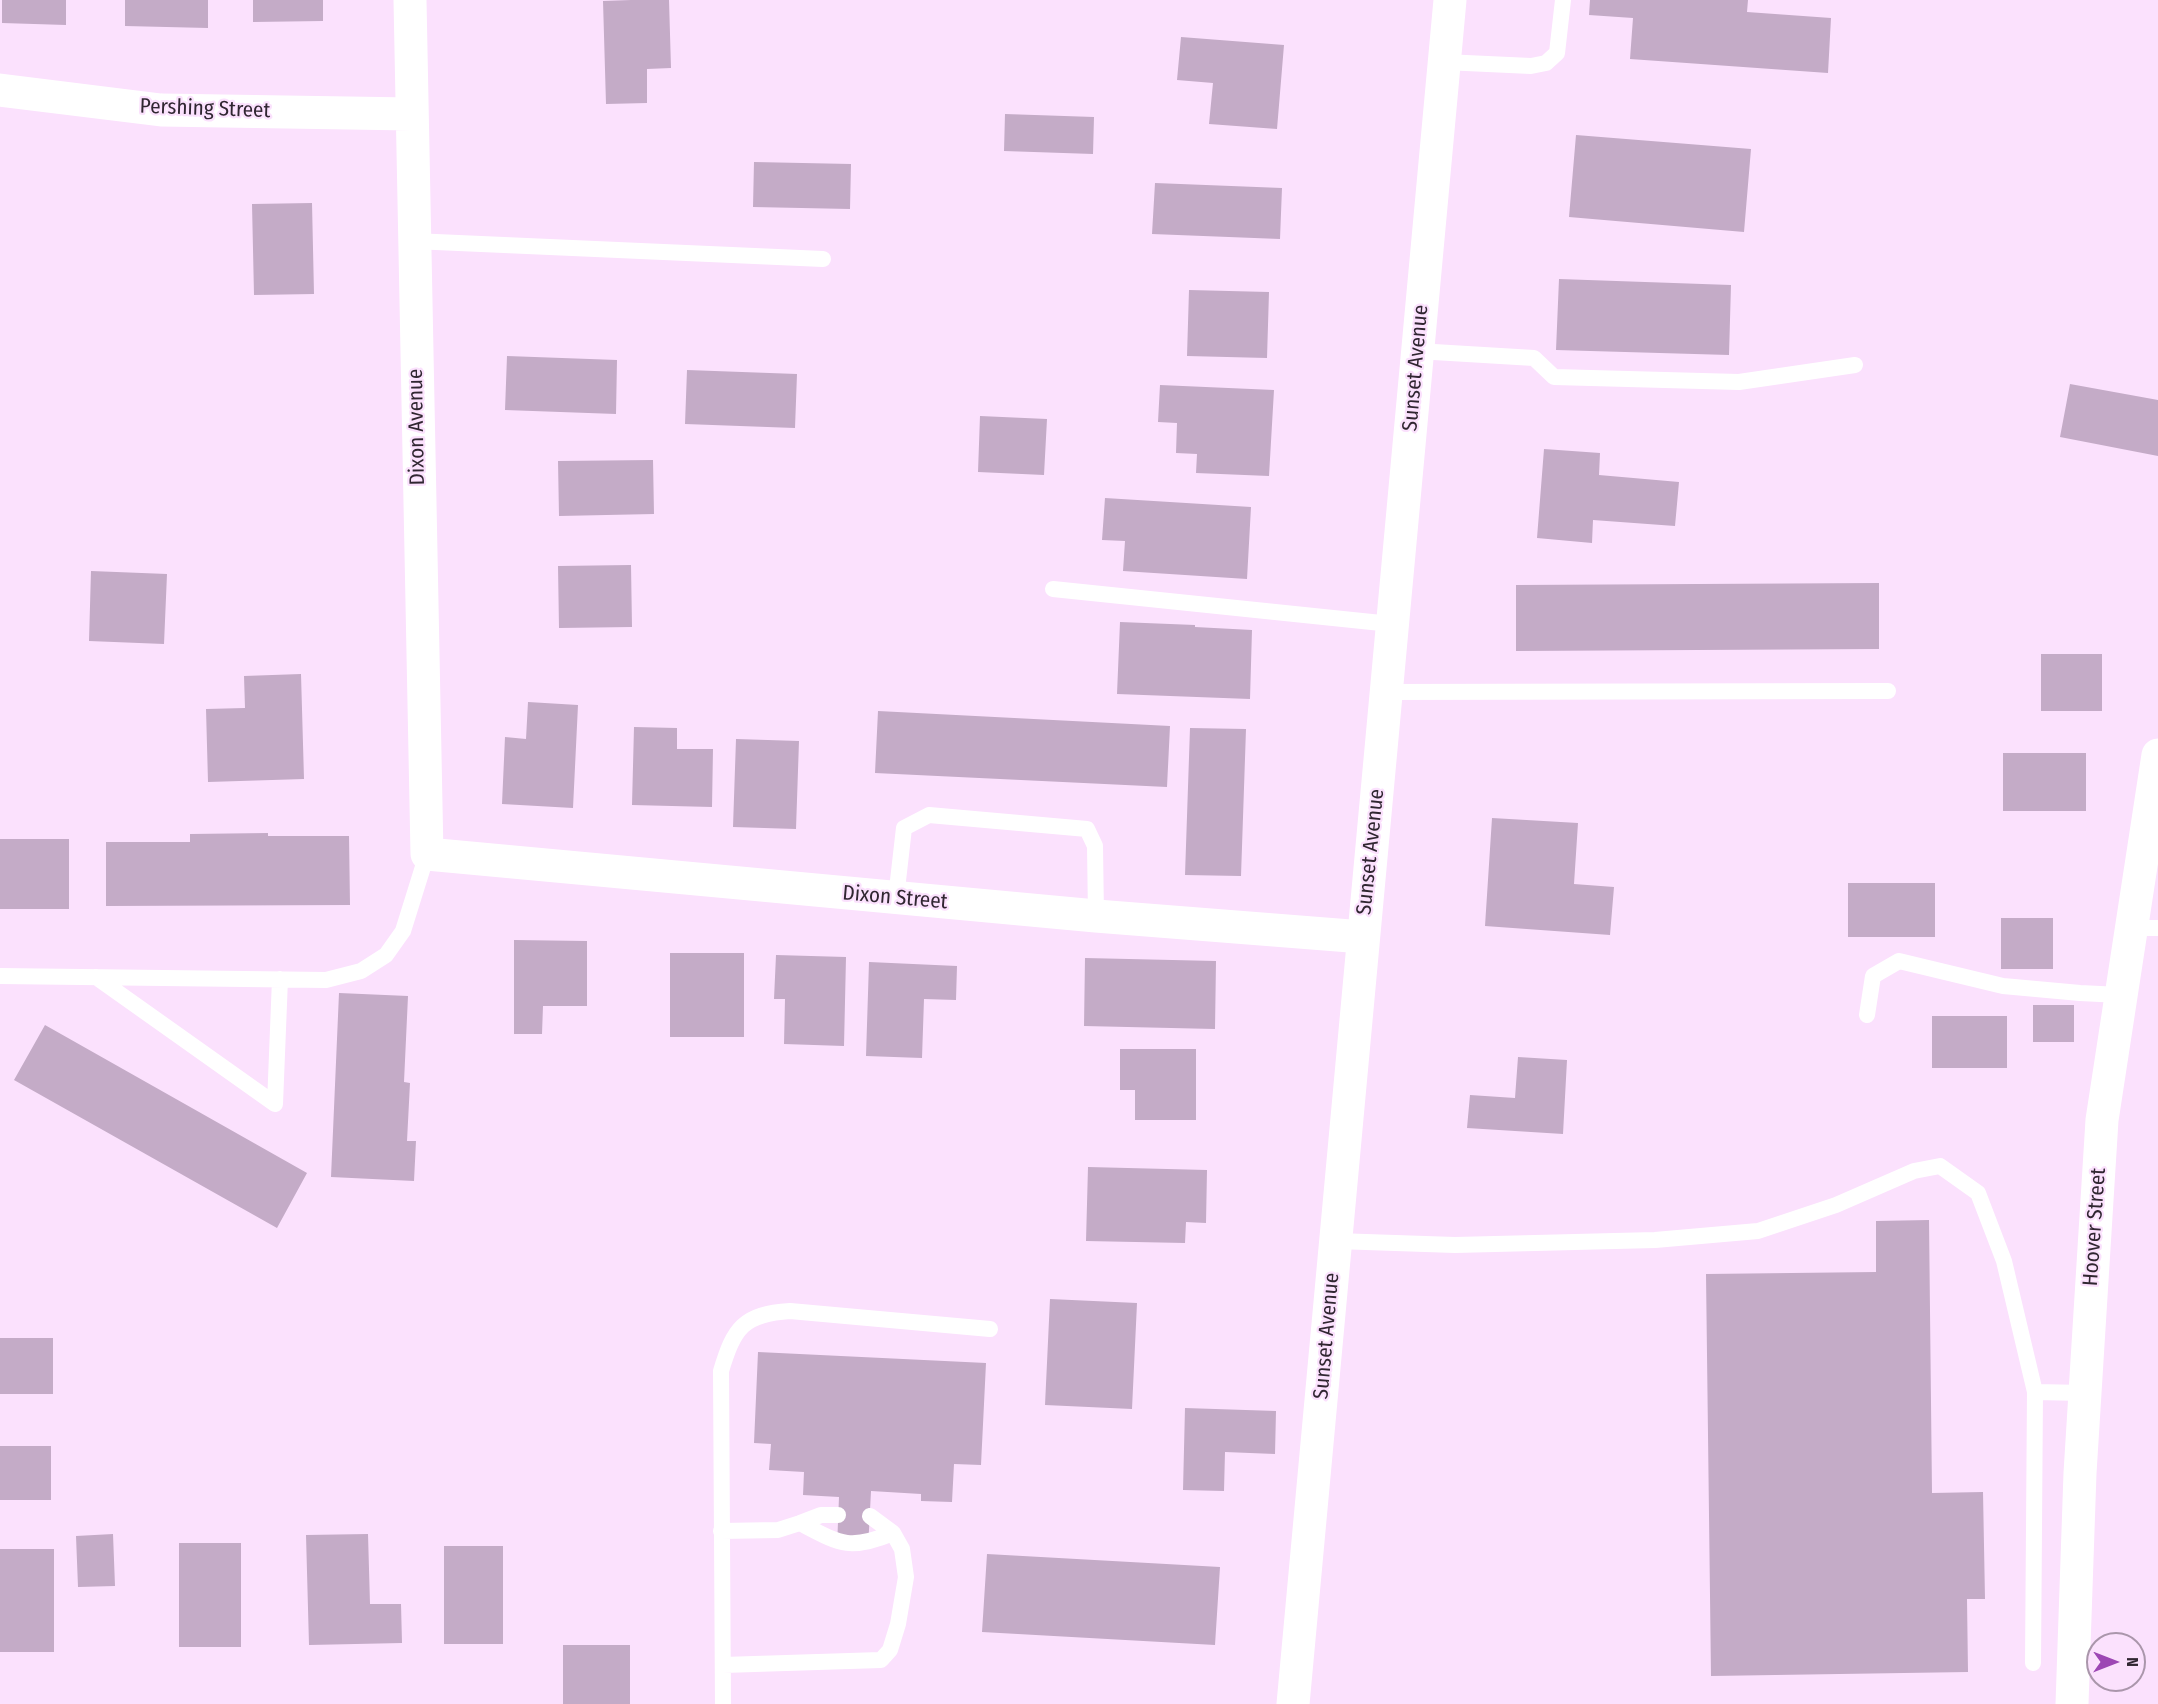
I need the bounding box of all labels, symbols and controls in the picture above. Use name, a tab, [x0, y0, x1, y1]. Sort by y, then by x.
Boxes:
street label: Pershing Street	[139, 94, 271, 124]
street label: Sunset Avenue	[1398, 304, 1434, 432]
street label: Dixon Avenue	[403, 368, 431, 486]
street label: Sunset Avenue	[1352, 788, 1390, 916]
street label: Dixon Street	[842, 881, 948, 915]
street label: Hoover Street	[2078, 1167, 2112, 1287]
street label: Sunset Avenue	[1309, 1272, 1345, 1400]
north arrow	[2086, 1632, 2146, 1692]
text: N	[2123, 1657, 2142, 1667]

